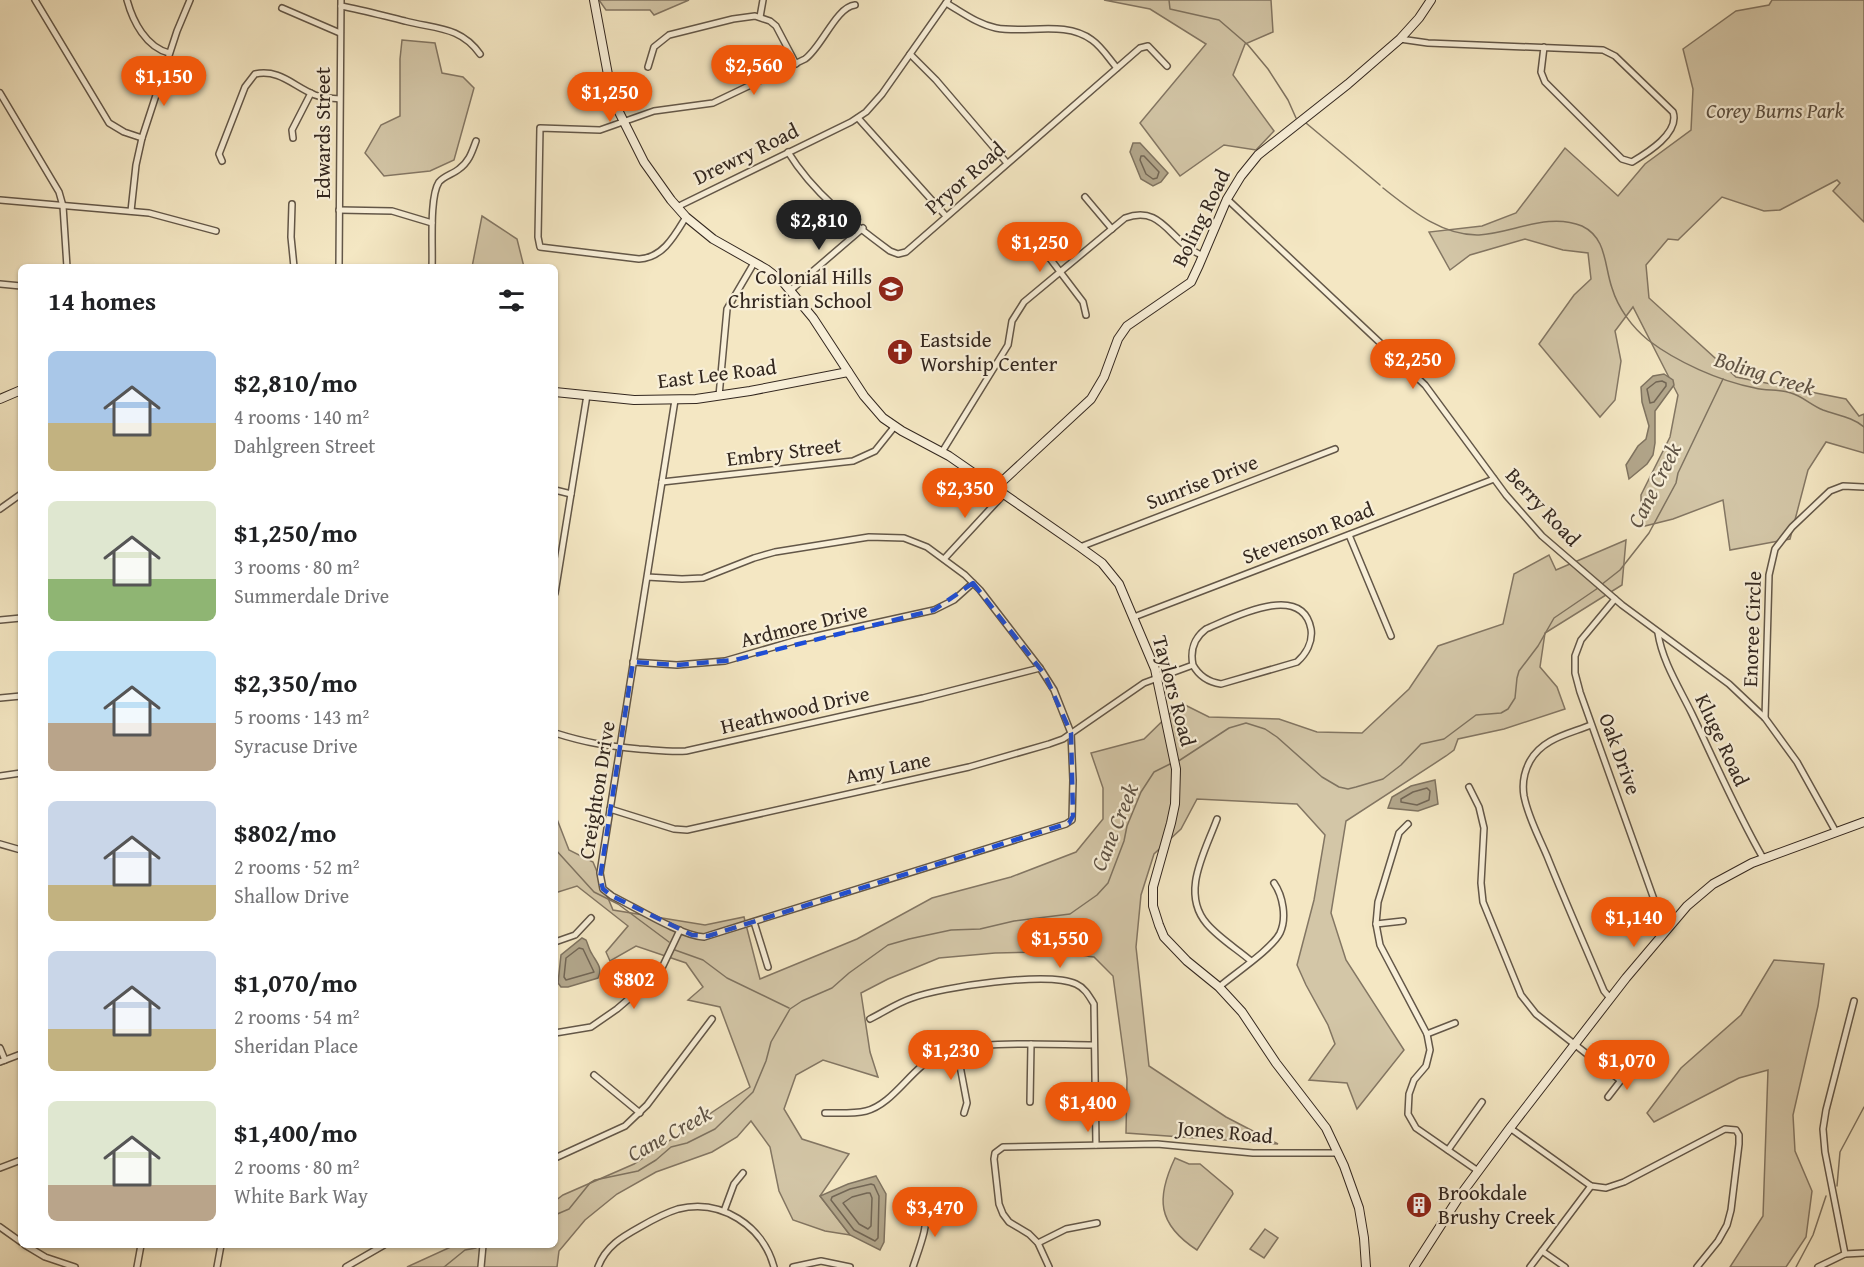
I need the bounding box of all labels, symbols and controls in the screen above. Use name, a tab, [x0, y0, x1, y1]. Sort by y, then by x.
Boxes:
pin: $2,560	[705, 45, 803, 96]
text: $2,560	[725, 50, 783, 79]
pin: $1,150	[115, 56, 213, 107]
text: $1,150	[135, 61, 193, 90]
street label: Edwards Street	[307, 66, 338, 199]
pin: $1,250	[561, 72, 659, 123]
text: $1,250	[581, 77, 639, 106]
park label: Corey Burns Park	[1706, 95, 1844, 126]
street label: Drewry Road	[688, 114, 804, 192]
street label: Pryor Road	[918, 133, 1012, 221]
street label: Boling Road	[1164, 163, 1238, 272]
pin: $2,810	[770, 200, 868, 251]
text: $2,810	[790, 205, 848, 234]
pin: $1,250	[991, 222, 1089, 273]
text: $1,250	[1011, 227, 1069, 256]
place label: Colonial Hills Christian School	[728, 261, 872, 316]
school or university icon: Colonial Hills Christian School	[876, 274, 906, 304]
text: 14 homes	[48, 281, 156, 320]
icon: filters	[495, 284, 528, 317]
place label: Eastside Worship Center	[920, 324, 1058, 379]
church icon: Eastside Worship Center	[885, 337, 915, 367]
pin: $2,250	[1364, 339, 1462, 390]
water label: Boling Creek	[1710, 342, 1820, 404]
text: $2,250	[1384, 344, 1442, 373]
street label: East Lee Road	[656, 351, 779, 396]
text: $2,810/mo	[234, 363, 357, 402]
icon: home	[96, 375, 168, 447]
text: 4 rooms · 140 m²	[234, 402, 369, 431]
street label: Embry Street	[725, 429, 844, 474]
text: Dahlgreen Street	[234, 431, 375, 460]
water label: Cane Creek	[1619, 436, 1689, 533]
street label: Sunrise Drive	[1141, 446, 1263, 517]
street label: Berry Road	[1499, 460, 1589, 554]
pin: $2,350	[916, 468, 1014, 519]
text: $2,350	[936, 473, 994, 502]
street label: Stevenson Road	[1238, 493, 1379, 572]
text: $1,250/mo	[234, 513, 357, 552]
icon: home	[96, 525, 168, 597]
text: 3 rooms · 80 m²	[234, 552, 360, 581]
street label: Enoree Circle	[1734, 570, 1769, 688]
text: Summerdale Drive	[234, 581, 389, 610]
street label: Ardmore Drive	[737, 594, 871, 655]
street label: Taylors Road	[1145, 632, 1204, 750]
text: $2,350/mo	[234, 663, 357, 702]
icon: home	[96, 675, 168, 747]
street label: Heathwood Drive	[717, 677, 873, 742]
street label: Kluge Road	[1688, 689, 1758, 792]
text: 5 rooms · 143 m²	[234, 702, 369, 731]
street label: Oak Drive	[1591, 709, 1650, 799]
street label: Creighton Drive	[570, 719, 623, 861]
text: Syracuse Drive	[234, 731, 358, 760]
street label: Amy Lane	[842, 743, 934, 792]
water label: Cane Creek	[1082, 778, 1146, 875]
text: $802/mo	[234, 813, 336, 852]
icon: home	[96, 825, 168, 897]
text: 2 rooms · 52 m²	[234, 852, 360, 881]
text: Shallow Drive	[234, 881, 349, 910]
pin: $1,140	[1585, 897, 1683, 948]
text: $1,140	[1605, 902, 1663, 931]
pin: $1,550	[1011, 918, 1109, 969]
text: $1,550	[1031, 923, 1089, 952]
pin: $802	[598, 959, 670, 1010]
text: $1,070/mo	[234, 963, 357, 1002]
text: $802	[613, 964, 655, 993]
icon: home	[96, 975, 168, 1047]
text: 2 rooms · 54 m²	[234, 1002, 360, 1031]
pin: $1,230	[902, 1030, 1000, 1081]
text: Sheridan Place	[234, 1031, 358, 1060]
text: $1,230	[922, 1035, 980, 1064]
pin: $1,070	[1578, 1040, 1676, 1091]
text: $1,070	[1598, 1045, 1656, 1074]
pin: $1,400	[1039, 1082, 1137, 1133]
text: $1,400	[1059, 1087, 1117, 1116]
water label: Cane Creek	[621, 1096, 718, 1169]
street label: Jones Road	[1173, 1112, 1275, 1151]
text: $1,400/mo	[234, 1113, 357, 1152]
icon: home	[96, 1125, 168, 1197]
text: 2 rooms · 80 m²	[234, 1152, 360, 1181]
place label: Brookdale Brushy Creek	[1438, 1177, 1556, 1232]
text: White Bark Way	[234, 1181, 368, 1210]
pin: $3,470	[886, 1187, 984, 1238]
building icon: Brookdale Brushy Creek	[1404, 1190, 1434, 1220]
text: $3,470	[906, 1192, 964, 1221]

